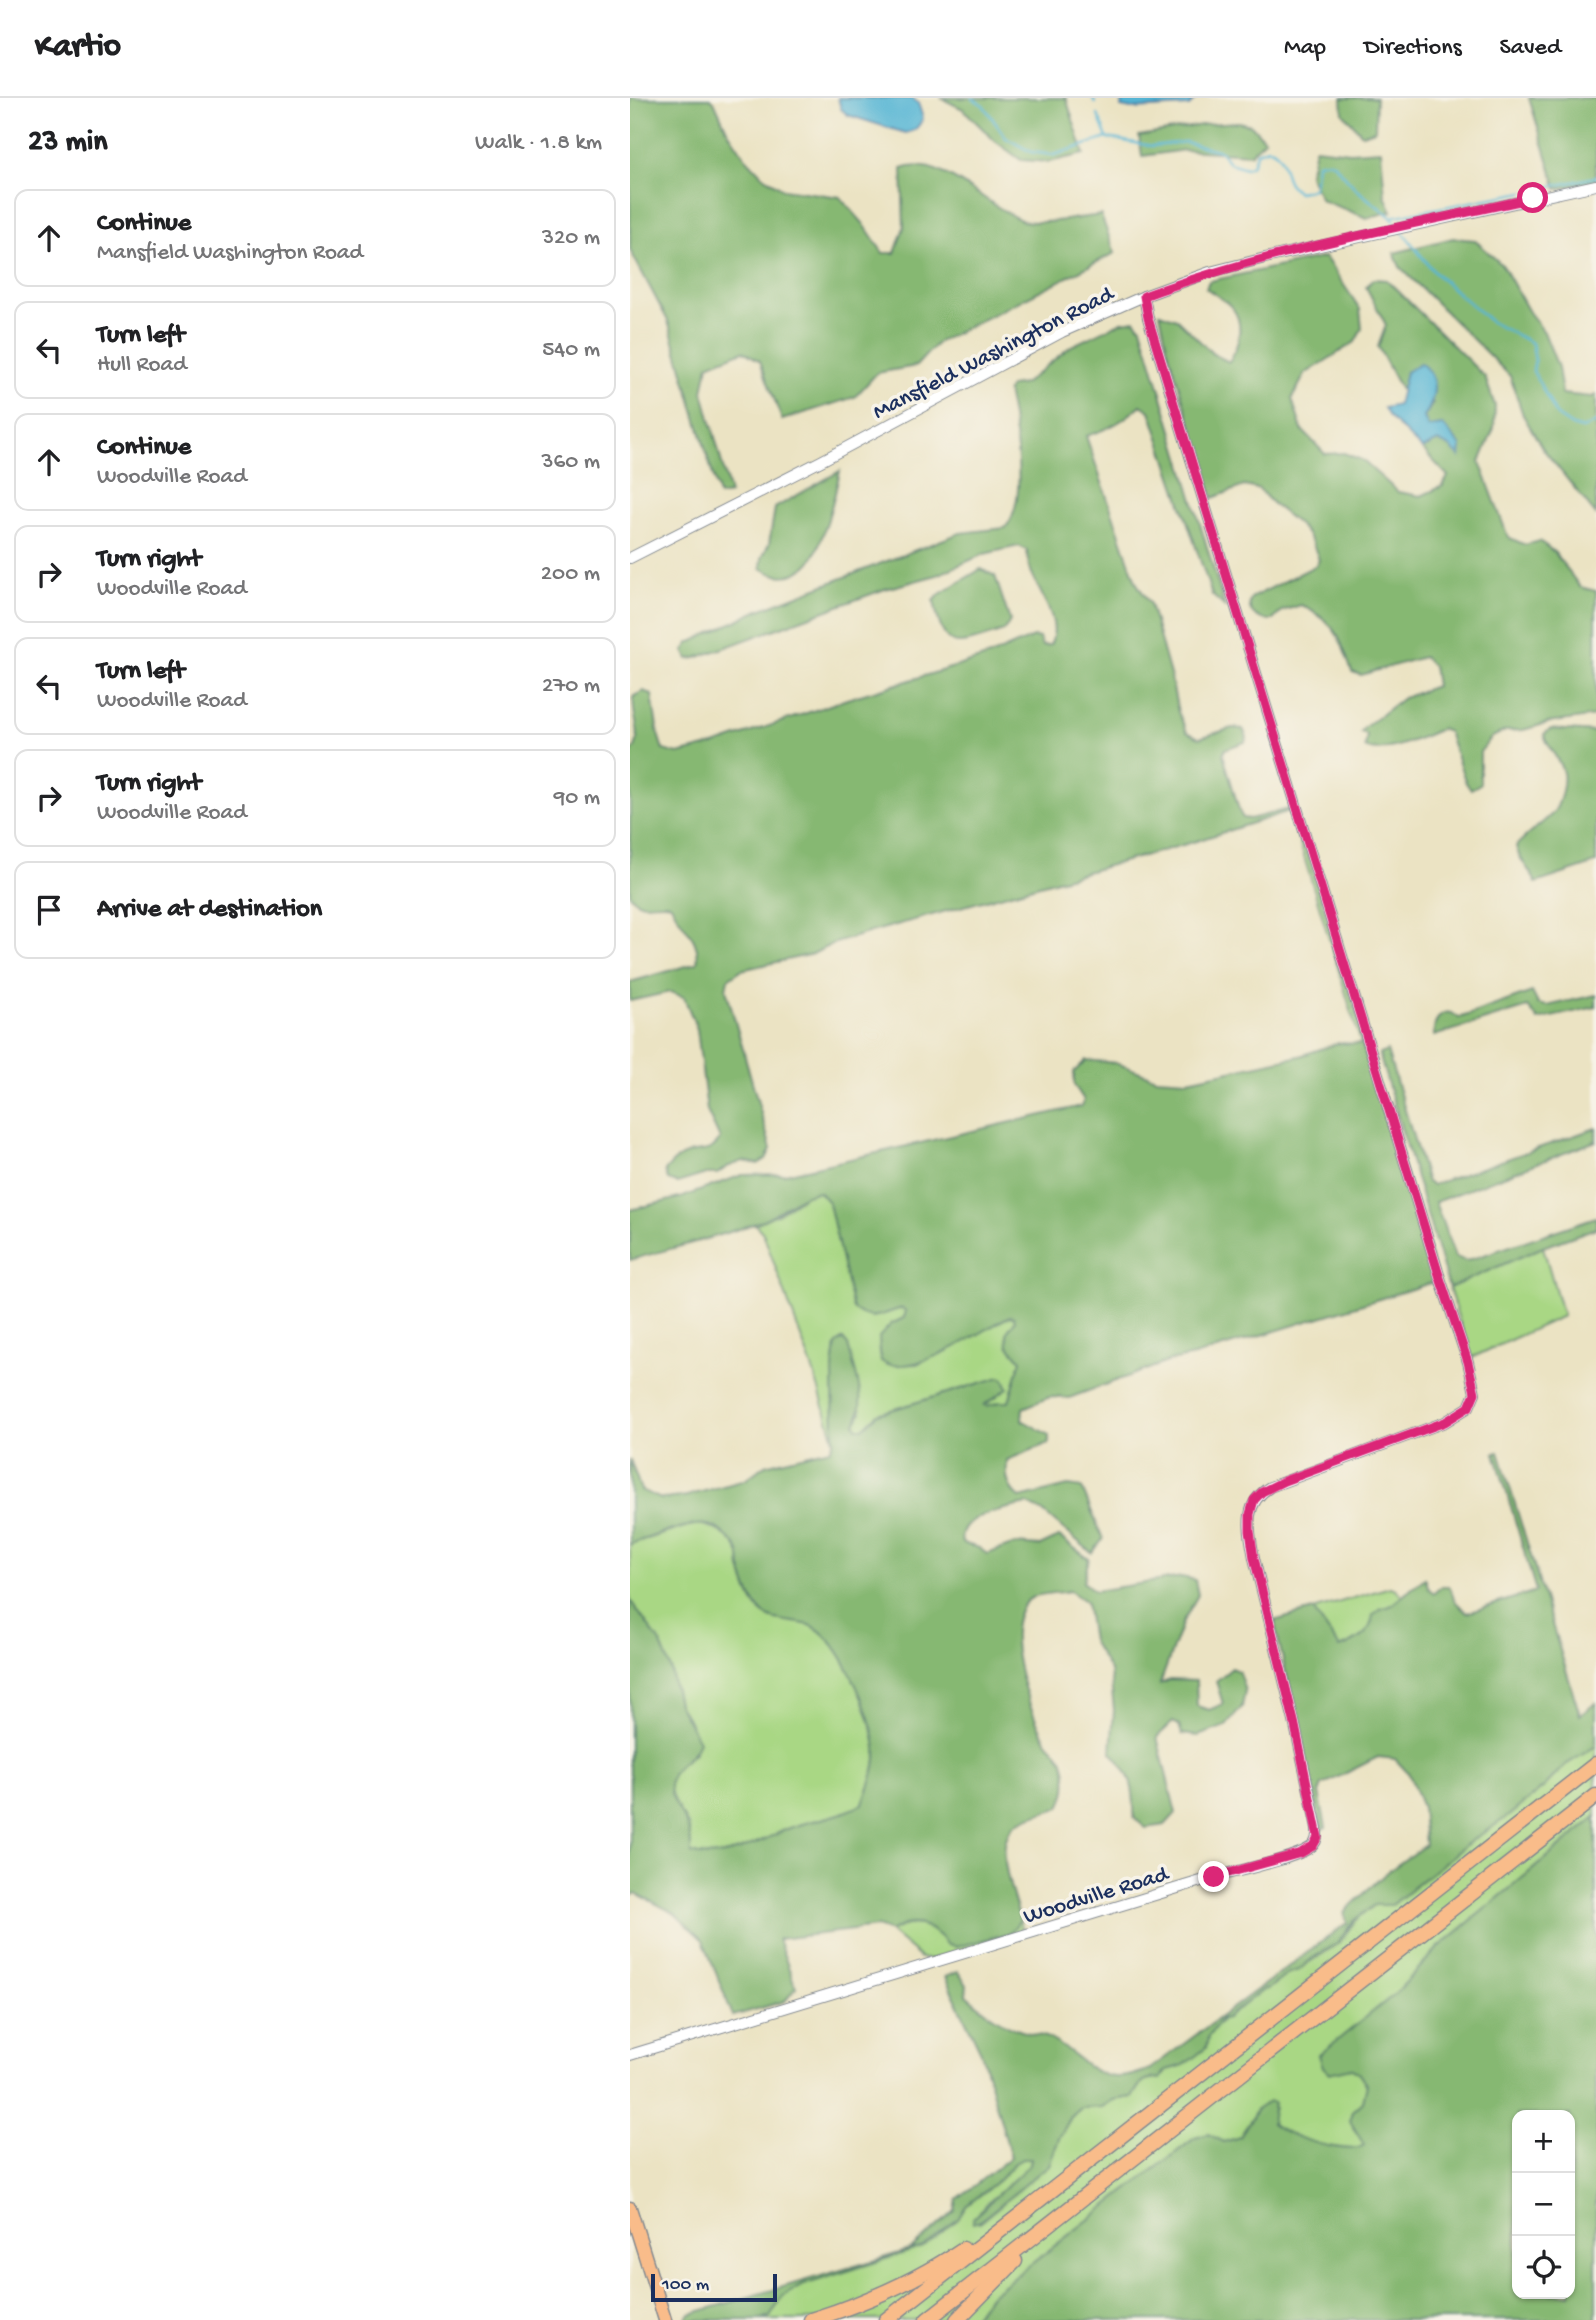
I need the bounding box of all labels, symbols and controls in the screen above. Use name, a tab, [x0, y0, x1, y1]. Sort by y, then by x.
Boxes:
text: Kartio	[35, 29, 121, 67]
text: Map	[1284, 34, 1326, 63]
text: Directions	[1364, 34, 1462, 63]
text: Saved	[1500, 34, 1561, 63]
text: 23 min	[28, 126, 107, 161]
text: Walk · 1.8 km	[475, 130, 602, 157]
route start	[1517, 182, 1548, 213]
text: Continue	[97, 209, 191, 240]
icon: ahead	[30, 219, 68, 257]
text: 320 m	[542, 225, 600, 252]
text: Mansfield Washington Road	[97, 240, 363, 267]
street label: Mansfield Washington Road	[869, 281, 1120, 427]
text: Turn left	[97, 321, 185, 352]
icon: left	[30, 331, 68, 369]
text: 540 m	[542, 337, 600, 364]
text: Hull Road	[97, 352, 187, 379]
text: Continue	[97, 433, 191, 464]
icon: ahead	[30, 443, 68, 481]
text: 360 m	[542, 449, 600, 476]
text: Woodville Road	[97, 464, 247, 491]
text: Turn right	[97, 545, 201, 576]
icon: right	[30, 555, 68, 593]
text: 200 m	[541, 561, 600, 588]
text: Woodville Road	[97, 576, 247, 603]
text: Turn left	[97, 657, 185, 688]
icon: left	[30, 667, 68, 705]
text: 270 m	[542, 673, 600, 700]
text: Woodville Road	[97, 688, 247, 715]
text: Turn right	[97, 769, 201, 800]
icon: right	[30, 779, 68, 817]
text: 90 m	[554, 785, 600, 812]
text: Woodville Road	[97, 800, 247, 827]
icon: arrive	[30, 891, 68, 929]
text: Arrive at destination	[97, 895, 322, 926]
street label: Woodville Road	[1020, 1861, 1173, 1931]
route end	[1198, 1861, 1229, 1892]
map controls	[1512, 2110, 1575, 2299]
button: +	[1512, 2110, 1575, 2173]
button: −	[1512, 2173, 1575, 2236]
button: locate	[1512, 2236, 1575, 2299]
scale bar	[651, 2271, 777, 2303]
text: 100 m	[662, 2274, 709, 2297]

